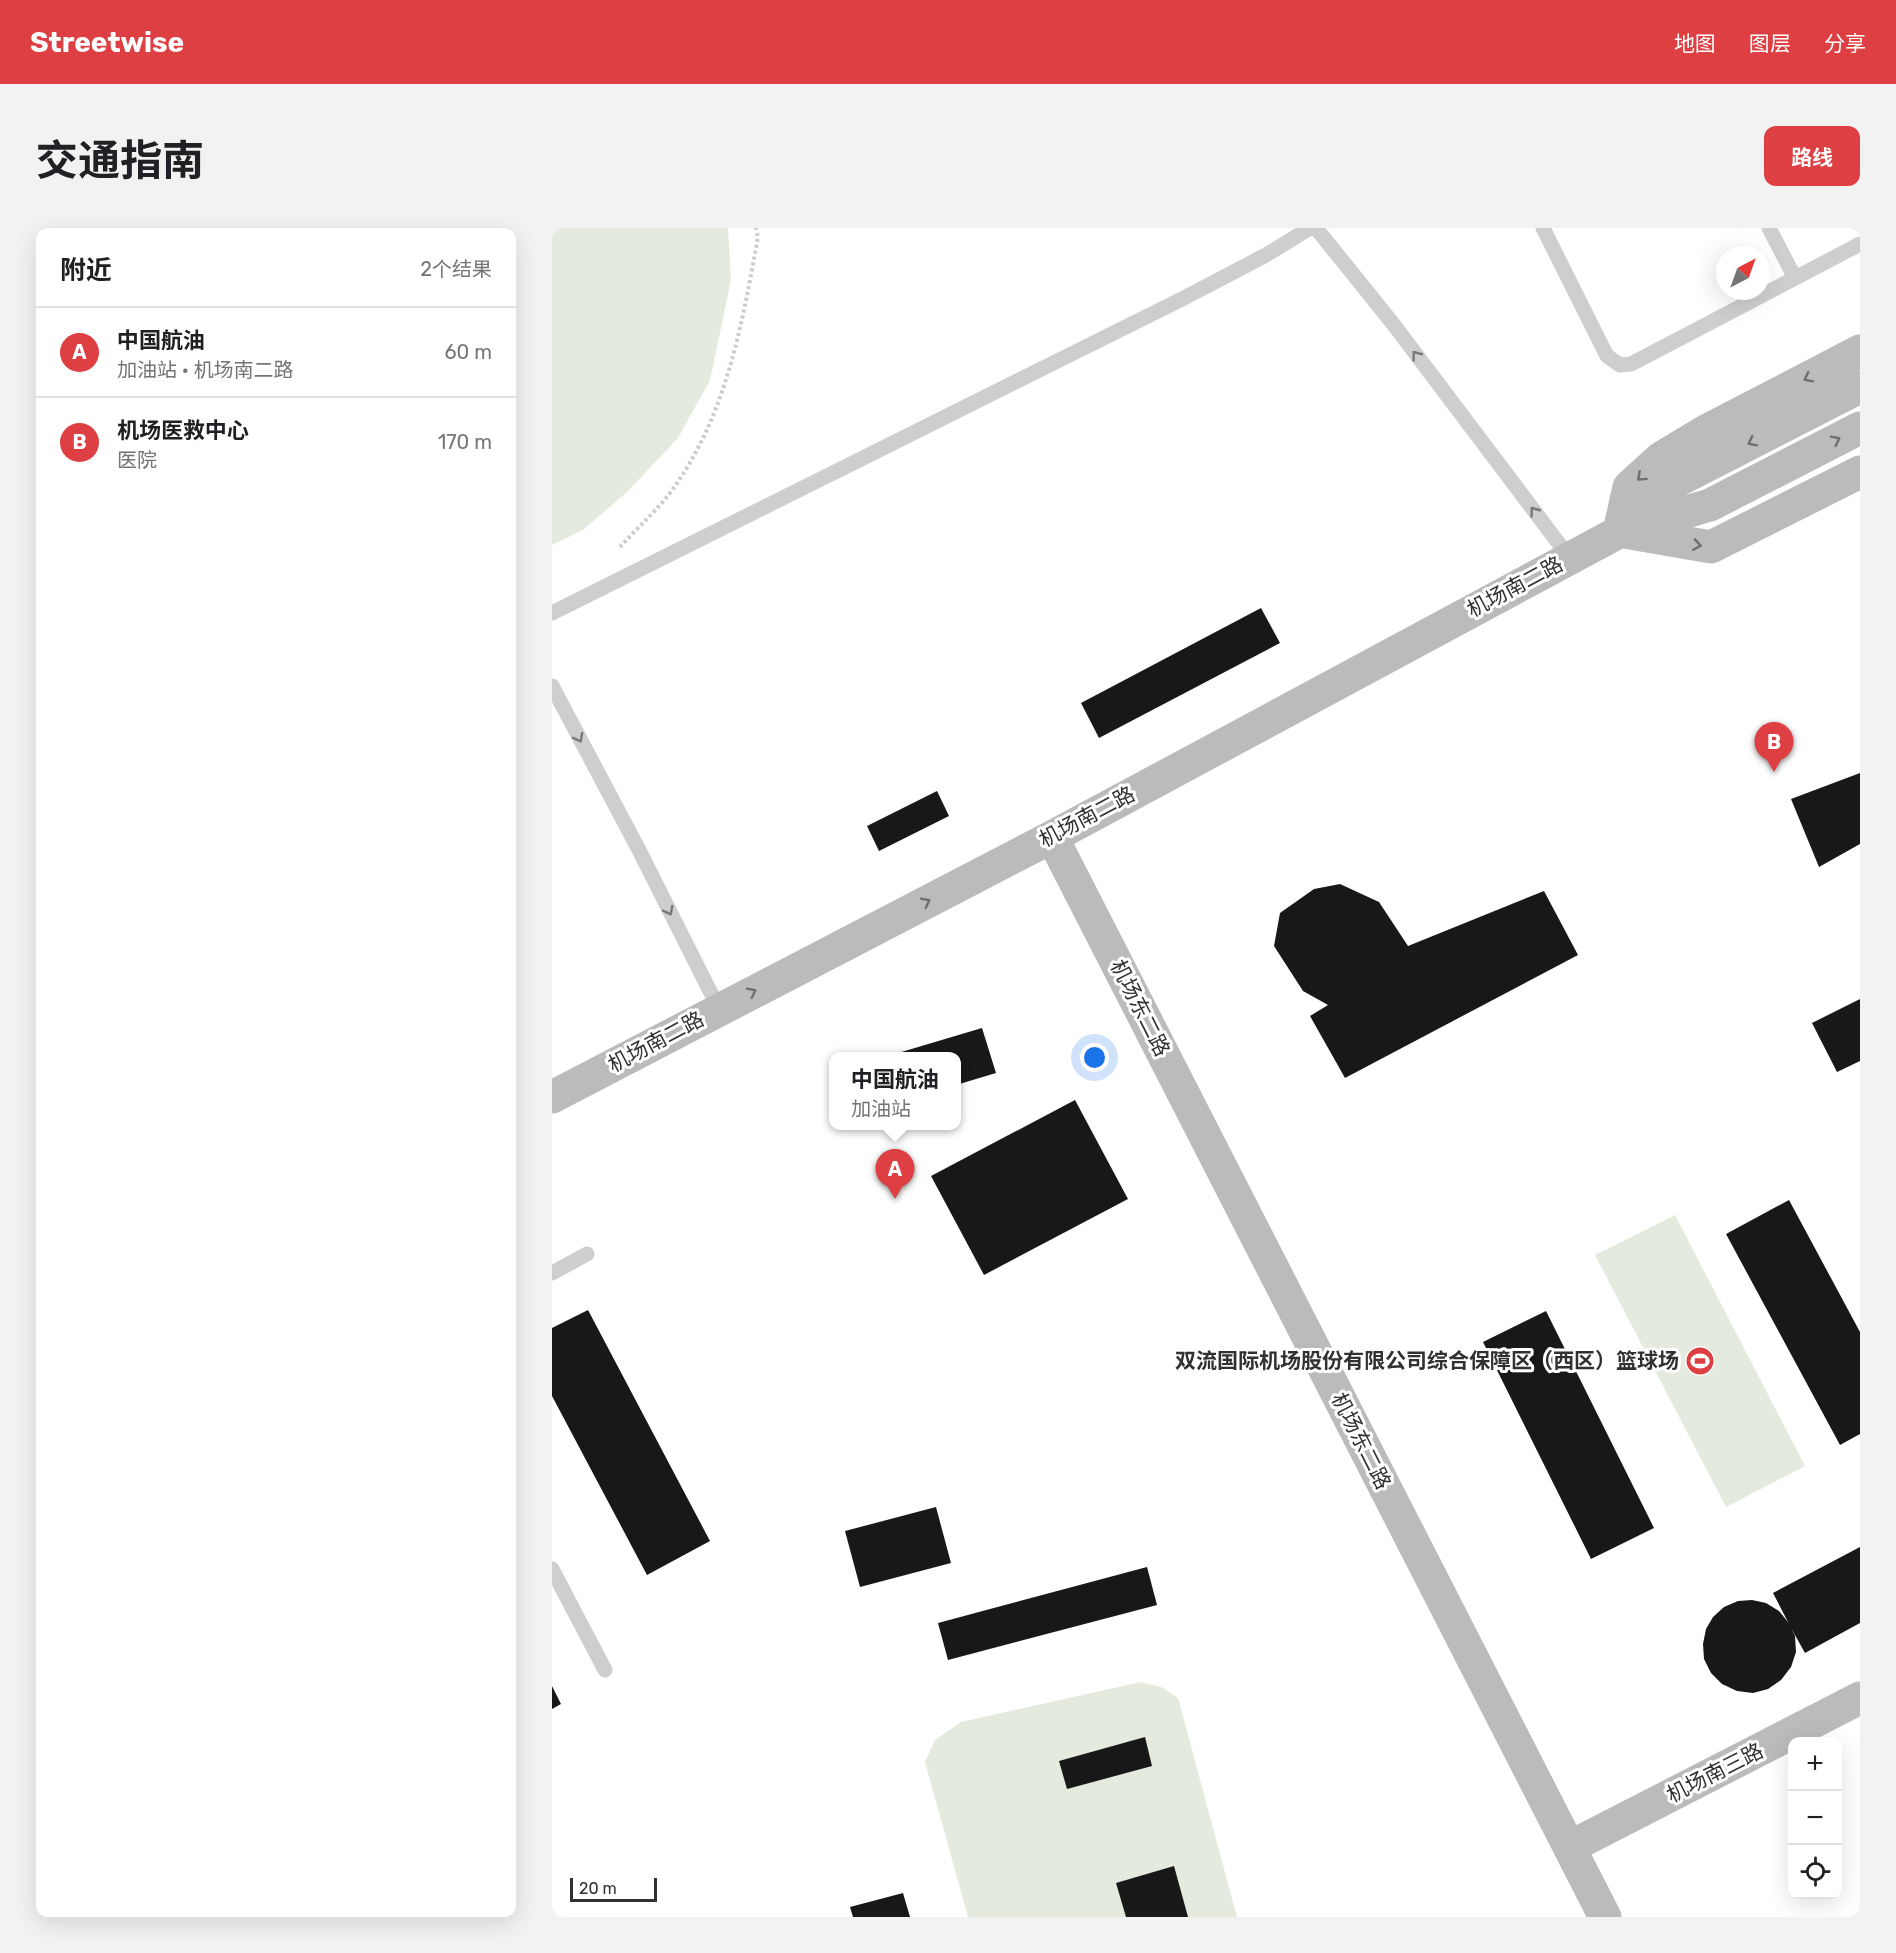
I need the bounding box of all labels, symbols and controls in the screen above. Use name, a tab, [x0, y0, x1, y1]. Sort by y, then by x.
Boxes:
text: Streetwise	[30, 26, 184, 59]
text: 地图	[1674, 31, 1716, 56]
text: 图层	[1749, 31, 1791, 56]
text: 分享	[1824, 31, 1866, 56]
button: 路线	[1764, 126, 1860, 186]
text: 交通指南	[36, 136, 204, 186]
north arrow	[1716, 246, 1770, 300]
text: 附近	[60, 255, 112, 286]
text: 2个结果	[420, 257, 492, 281]
text: 中国航油	[117, 327, 205, 354]
text: A	[72, 340, 87, 364]
text: 60 m	[445, 340, 492, 364]
one-way arrow	[1413, 350, 1424, 361]
text: 加油站 · 机场南二路	[117, 358, 293, 382]
one-way arrow	[1804, 371, 1814, 382]
text: 机场医救中心	[117, 417, 249, 444]
text: B	[72, 430, 87, 454]
text: 170 m	[438, 430, 492, 454]
one-way arrow	[1747, 435, 1758, 446]
one-way arrow	[1830, 436, 1841, 447]
text: 医院	[117, 448, 157, 472]
one-way arrow	[1637, 470, 1648, 481]
one-way arrow	[1530, 506, 1541, 517]
one-way arrow	[1693, 538, 1702, 550]
street label: 机场南二路	[1463, 551, 1567, 622]
pin: B	[1754, 722, 1794, 772]
one-way arrow	[572, 732, 584, 743]
street label: 机场南二路	[1035, 781, 1139, 852]
one-way arrow	[919, 898, 930, 909]
one-way arrow	[662, 905, 674, 916]
street label: 机场东二路	[1105, 955, 1175, 1060]
one-way arrow	[746, 988, 757, 999]
street label: 机场南二路	[604, 1006, 708, 1077]
your location	[1080, 1043, 1109, 1072]
popup	[829, 1052, 961, 1130]
text: 中国航油	[851, 1066, 939, 1093]
text: 加油站	[851, 1097, 911, 1121]
pin: A	[876, 1150, 914, 1199]
sports icon: 双流国际机场股份有限公司综合保障区（西区）篮球场	[1684, 1345, 1716, 1377]
place label: 双流国际机场股份有限公司综合保障区（西区）篮球场	[1175, 1348, 1679, 1373]
street label: 机场东二路	[1326, 1388, 1396, 1493]
map controls	[1788, 1737, 1842, 1899]
button: +	[1788, 1737, 1842, 1791]
street label: 机场南三路	[1662, 1738, 1767, 1808]
button: −	[1788, 1791, 1842, 1845]
button: locate	[1788, 1845, 1842, 1899]
scale bar	[570, 1875, 657, 1902]
text: 20 m	[579, 1879, 617, 1898]

